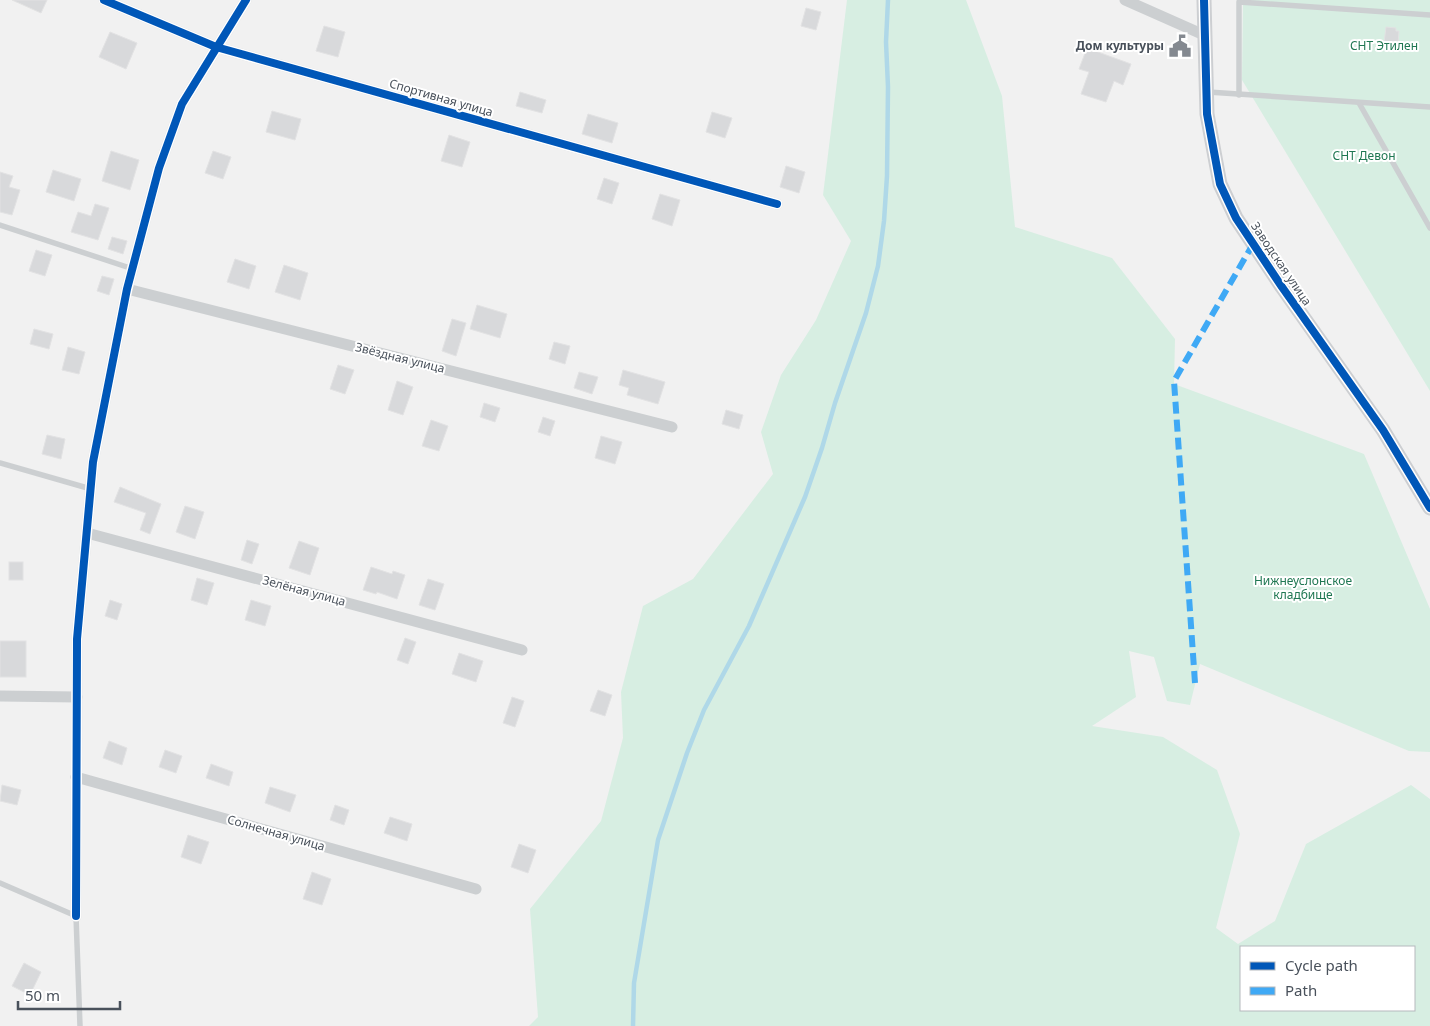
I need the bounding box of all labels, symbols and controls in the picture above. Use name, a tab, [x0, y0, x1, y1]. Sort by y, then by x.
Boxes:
public building icon: Дом культуры	[1167, 33, 1193, 59]
place label: Дом культуры	[1076, 37, 1164, 54]
park label: СНТ Этилен	[1350, 37, 1418, 54]
street label: Спортивная улица	[387, 75, 495, 120]
park label: СНТ Девон	[1332, 147, 1396, 164]
street label: Заводская улица	[1247, 219, 1316, 309]
street label: Звёздная улица	[354, 338, 447, 377]
street label: Зелёная улица	[261, 571, 348, 610]
park label: Нижнеуслонское кладбище	[1254, 572, 1352, 603]
street label: Солнечная улица	[225, 810, 327, 855]
legend	[1240, 946, 1415, 1011]
text: Cycle path	[1285, 955, 1358, 975]
scale bar	[18, 978, 120, 1010]
text: Path	[1285, 980, 1317, 1000]
text: 50 m	[25, 985, 60, 1005]

